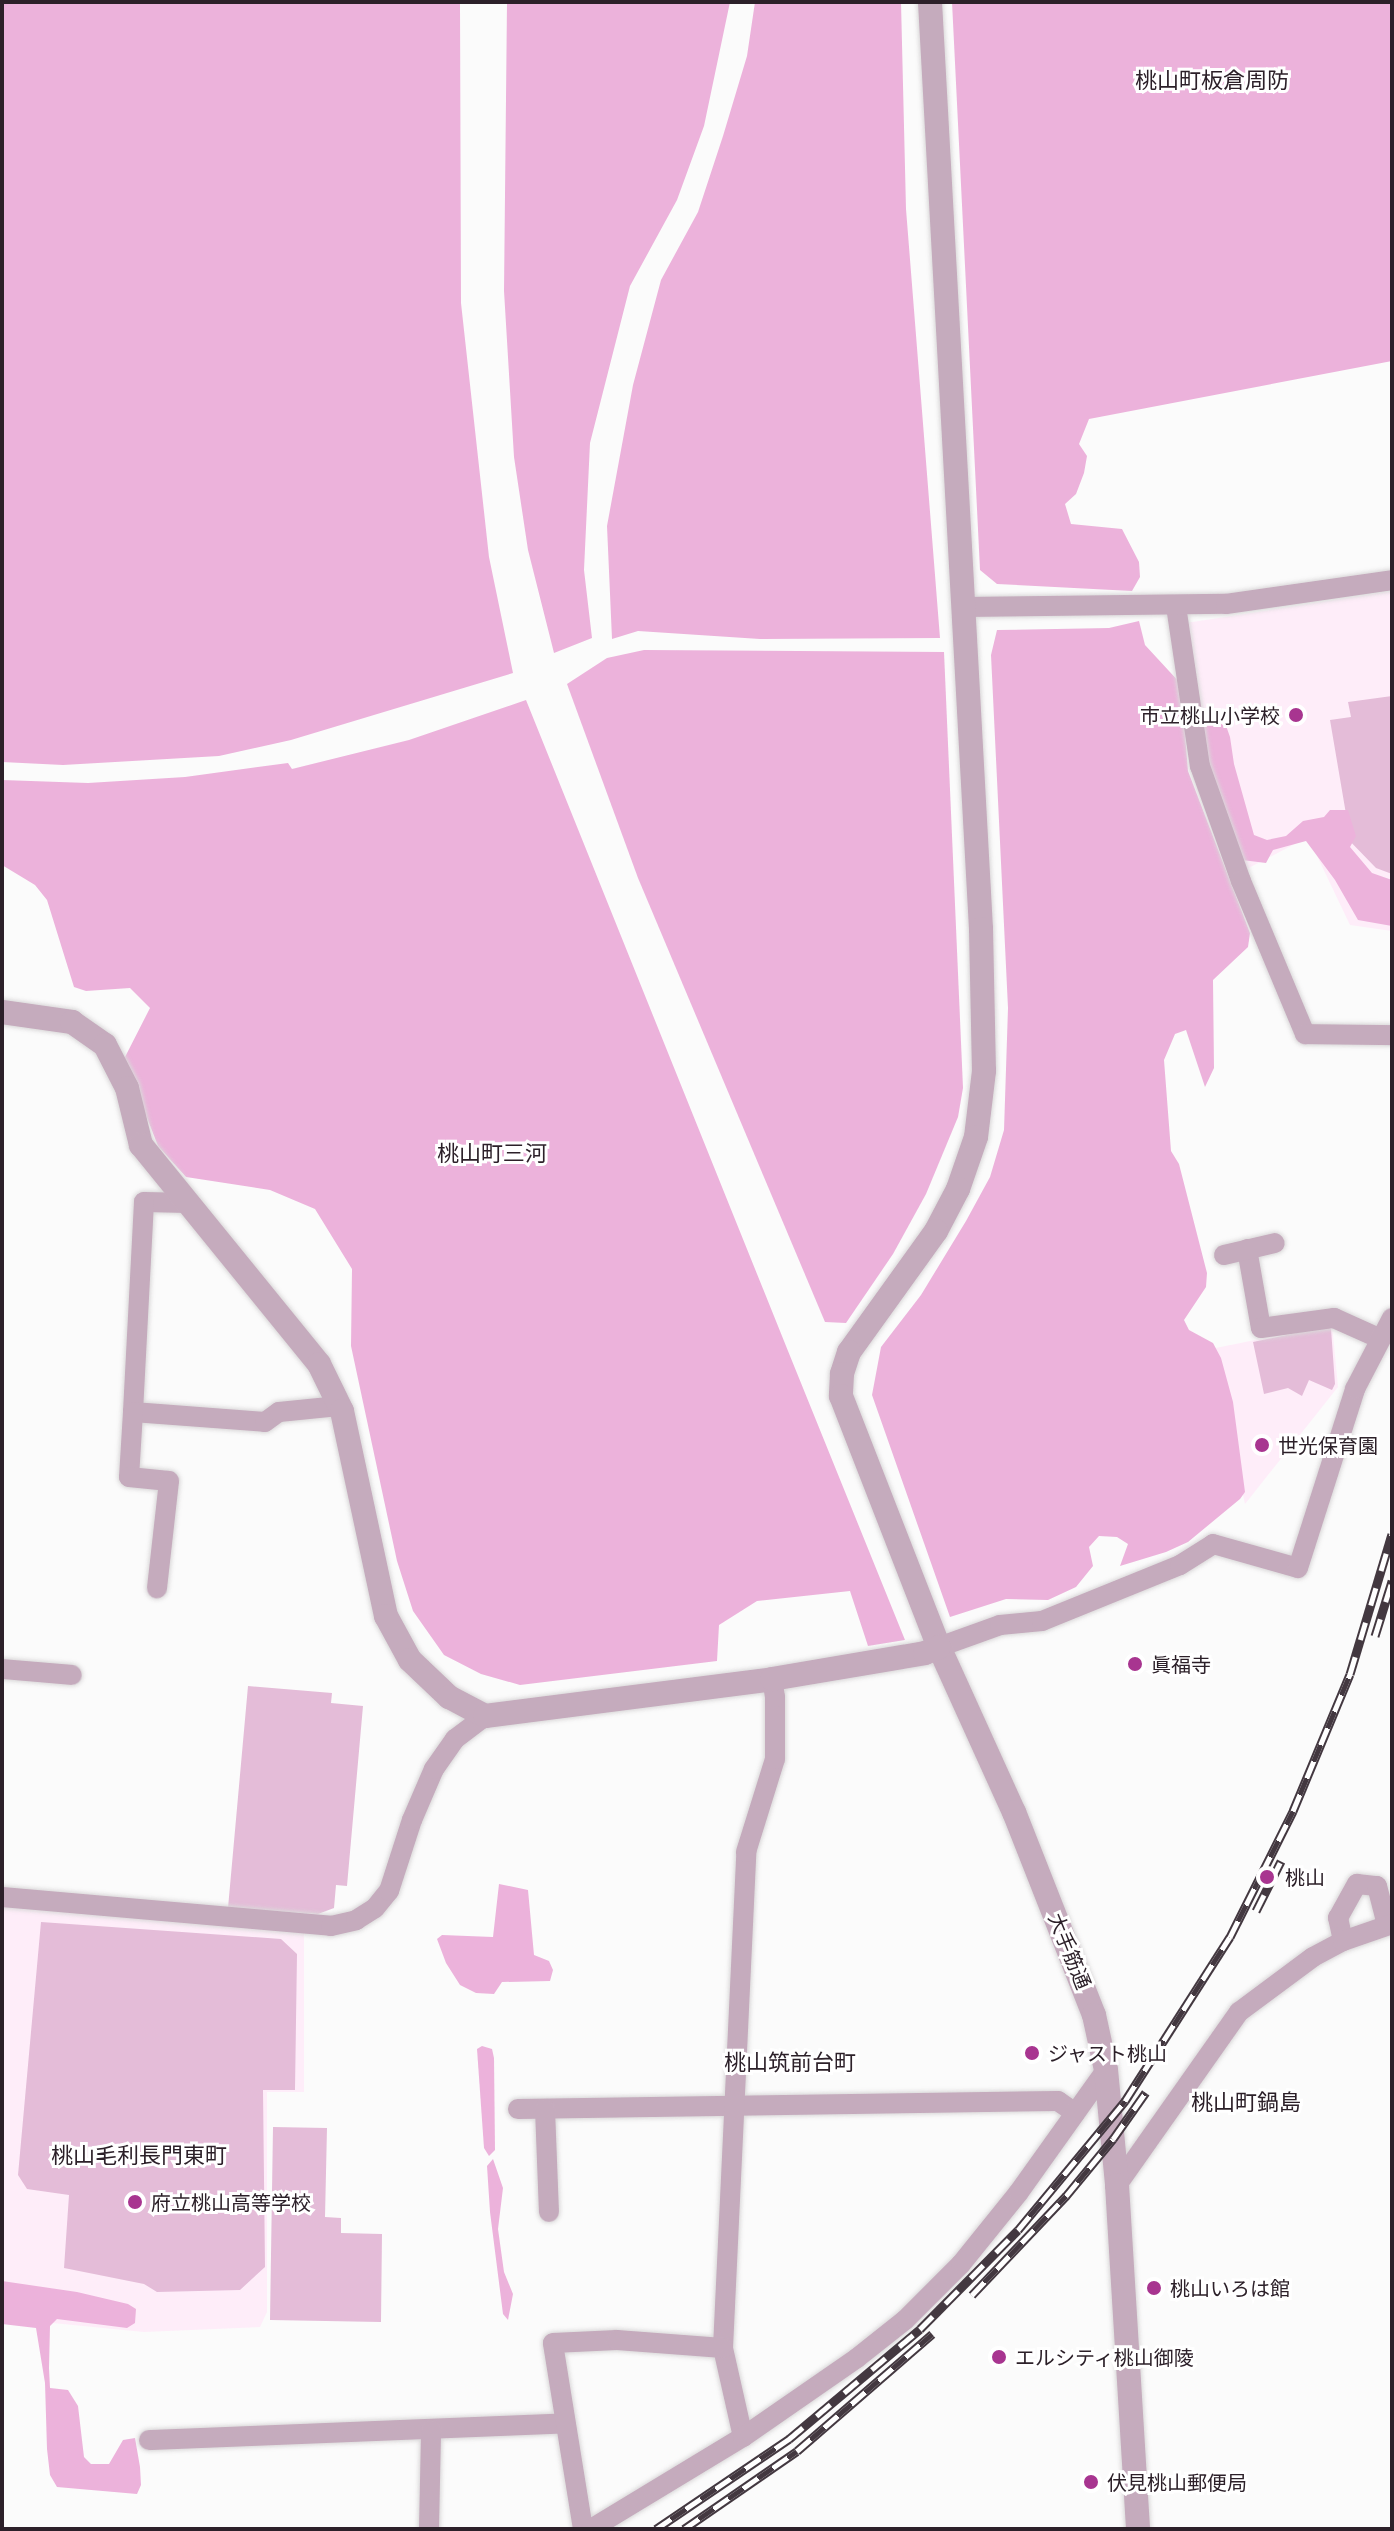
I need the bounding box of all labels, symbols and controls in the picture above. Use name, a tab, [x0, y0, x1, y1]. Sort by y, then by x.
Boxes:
district label: 桃山町板倉周防	[1135, 67, 1289, 93]
place label: 市立桃山小学校	[1140, 703, 1280, 727]
marker: 市立桃山小学校	[1287, 706, 1305, 724]
district label: 桃山町三河	[437, 1140, 547, 1166]
place label: 世光保育園	[1278, 1433, 1378, 1457]
marker: 世光保育園	[1253, 1436, 1271, 1454]
place label: 眞福寺	[1151, 1652, 1211, 1676]
marker: 眞福寺	[1126, 1655, 1144, 1673]
place label: 桃山	[1285, 1865, 1325, 1889]
marker: 桃山	[1256, 1866, 1278, 1888]
street label: 大手筋通	[1044, 1909, 1096, 1993]
place label: ジャスト桃山	[1048, 2041, 1168, 2065]
marker: ジャスト桃山	[1023, 2044, 1041, 2062]
district label: 桃山筑前台町	[724, 2049, 856, 2075]
district label: 桃山町鍋島	[1191, 2089, 1301, 2115]
district label: 桃山毛利長門東町	[51, 2142, 227, 2168]
place label: 府立桃山高等学校	[151, 2190, 311, 2214]
marker: 府立桃山高等学校	[126, 2193, 144, 2211]
place label: 桃山いろは館	[1170, 2276, 1290, 2300]
marker: 桃山いろは館	[1145, 2279, 1163, 2297]
place label: エルシティ桃山御陵	[1015, 2345, 1195, 2369]
marker: エルシティ桃山御陵	[990, 2348, 1008, 2366]
place label: 伏見桃山郵便局	[1107, 2470, 1247, 2494]
marker: 伏見桃山郵便局	[1082, 2473, 1100, 2491]

